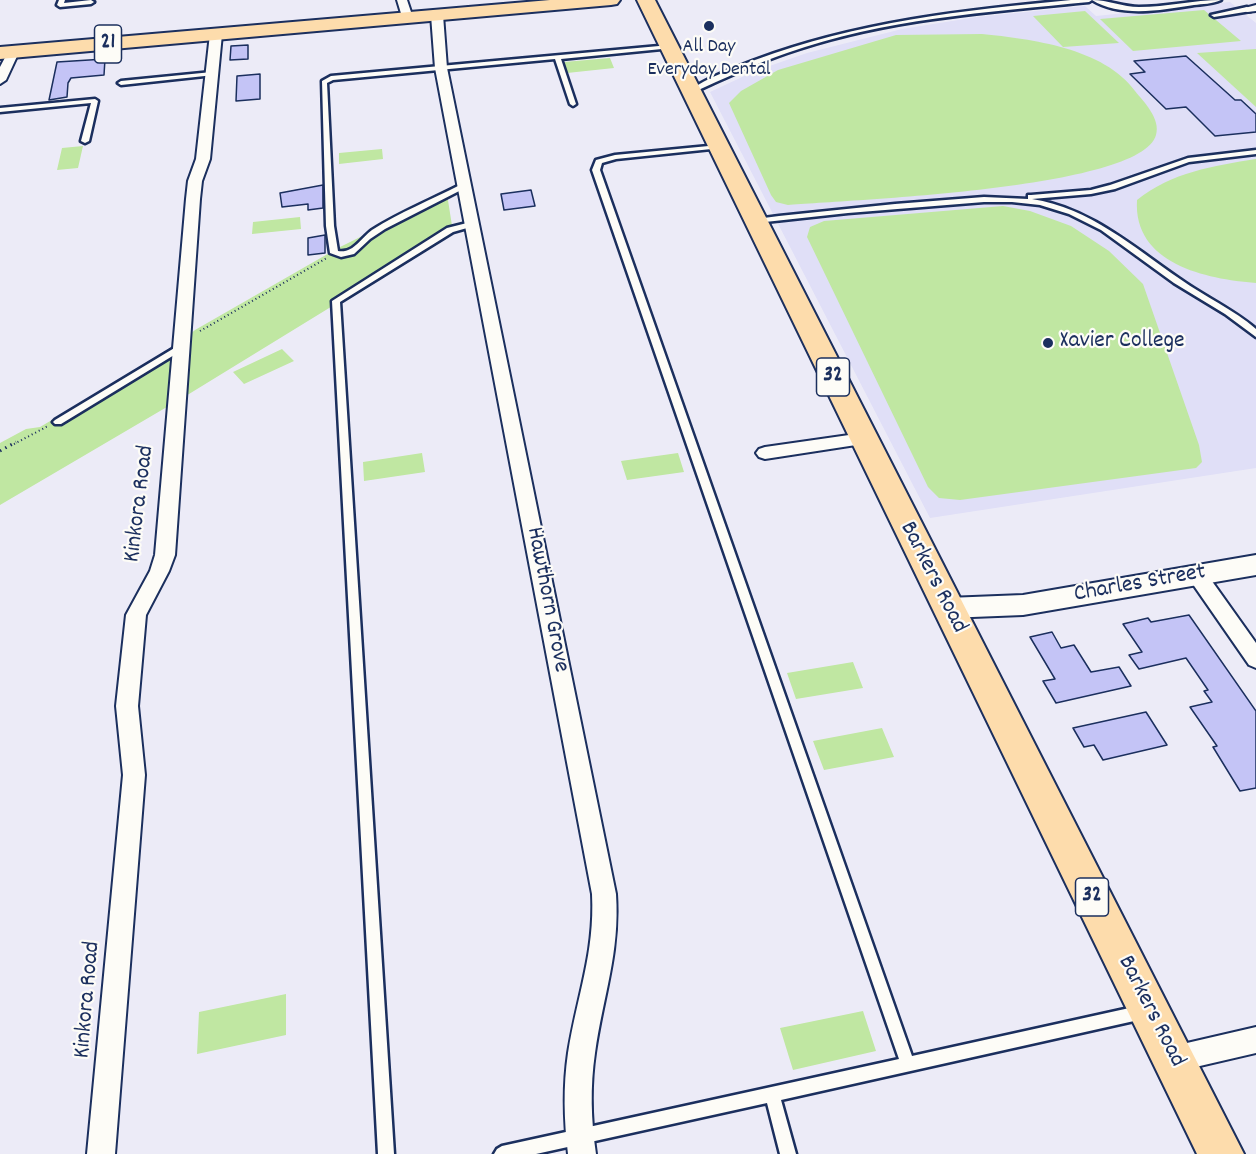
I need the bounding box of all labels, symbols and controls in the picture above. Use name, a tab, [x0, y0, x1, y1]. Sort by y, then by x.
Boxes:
marker: All Day Everyday Dental	[702, 19, 716, 33]
road number: 21	[94, 25, 122, 63]
place label: All Day Everyday Dental	[647, 36, 771, 83]
place label: Xavier College	[1060, 329, 1185, 357]
marker: Xavier College	[1041, 336, 1055, 350]
road number: 32	[816, 358, 850, 396]
street label: Kinkora Road	[120, 444, 162, 564]
street label: Barkers Road	[892, 517, 972, 639]
street label: Hawthorn Grove	[518, 525, 574, 675]
street label: Charles Street	[1072, 559, 1208, 611]
road number: 32	[1076, 878, 1108, 916]
street label: Kinkora Road	[70, 940, 108, 1060]
street label: Barkers Road	[1110, 951, 1190, 1073]

